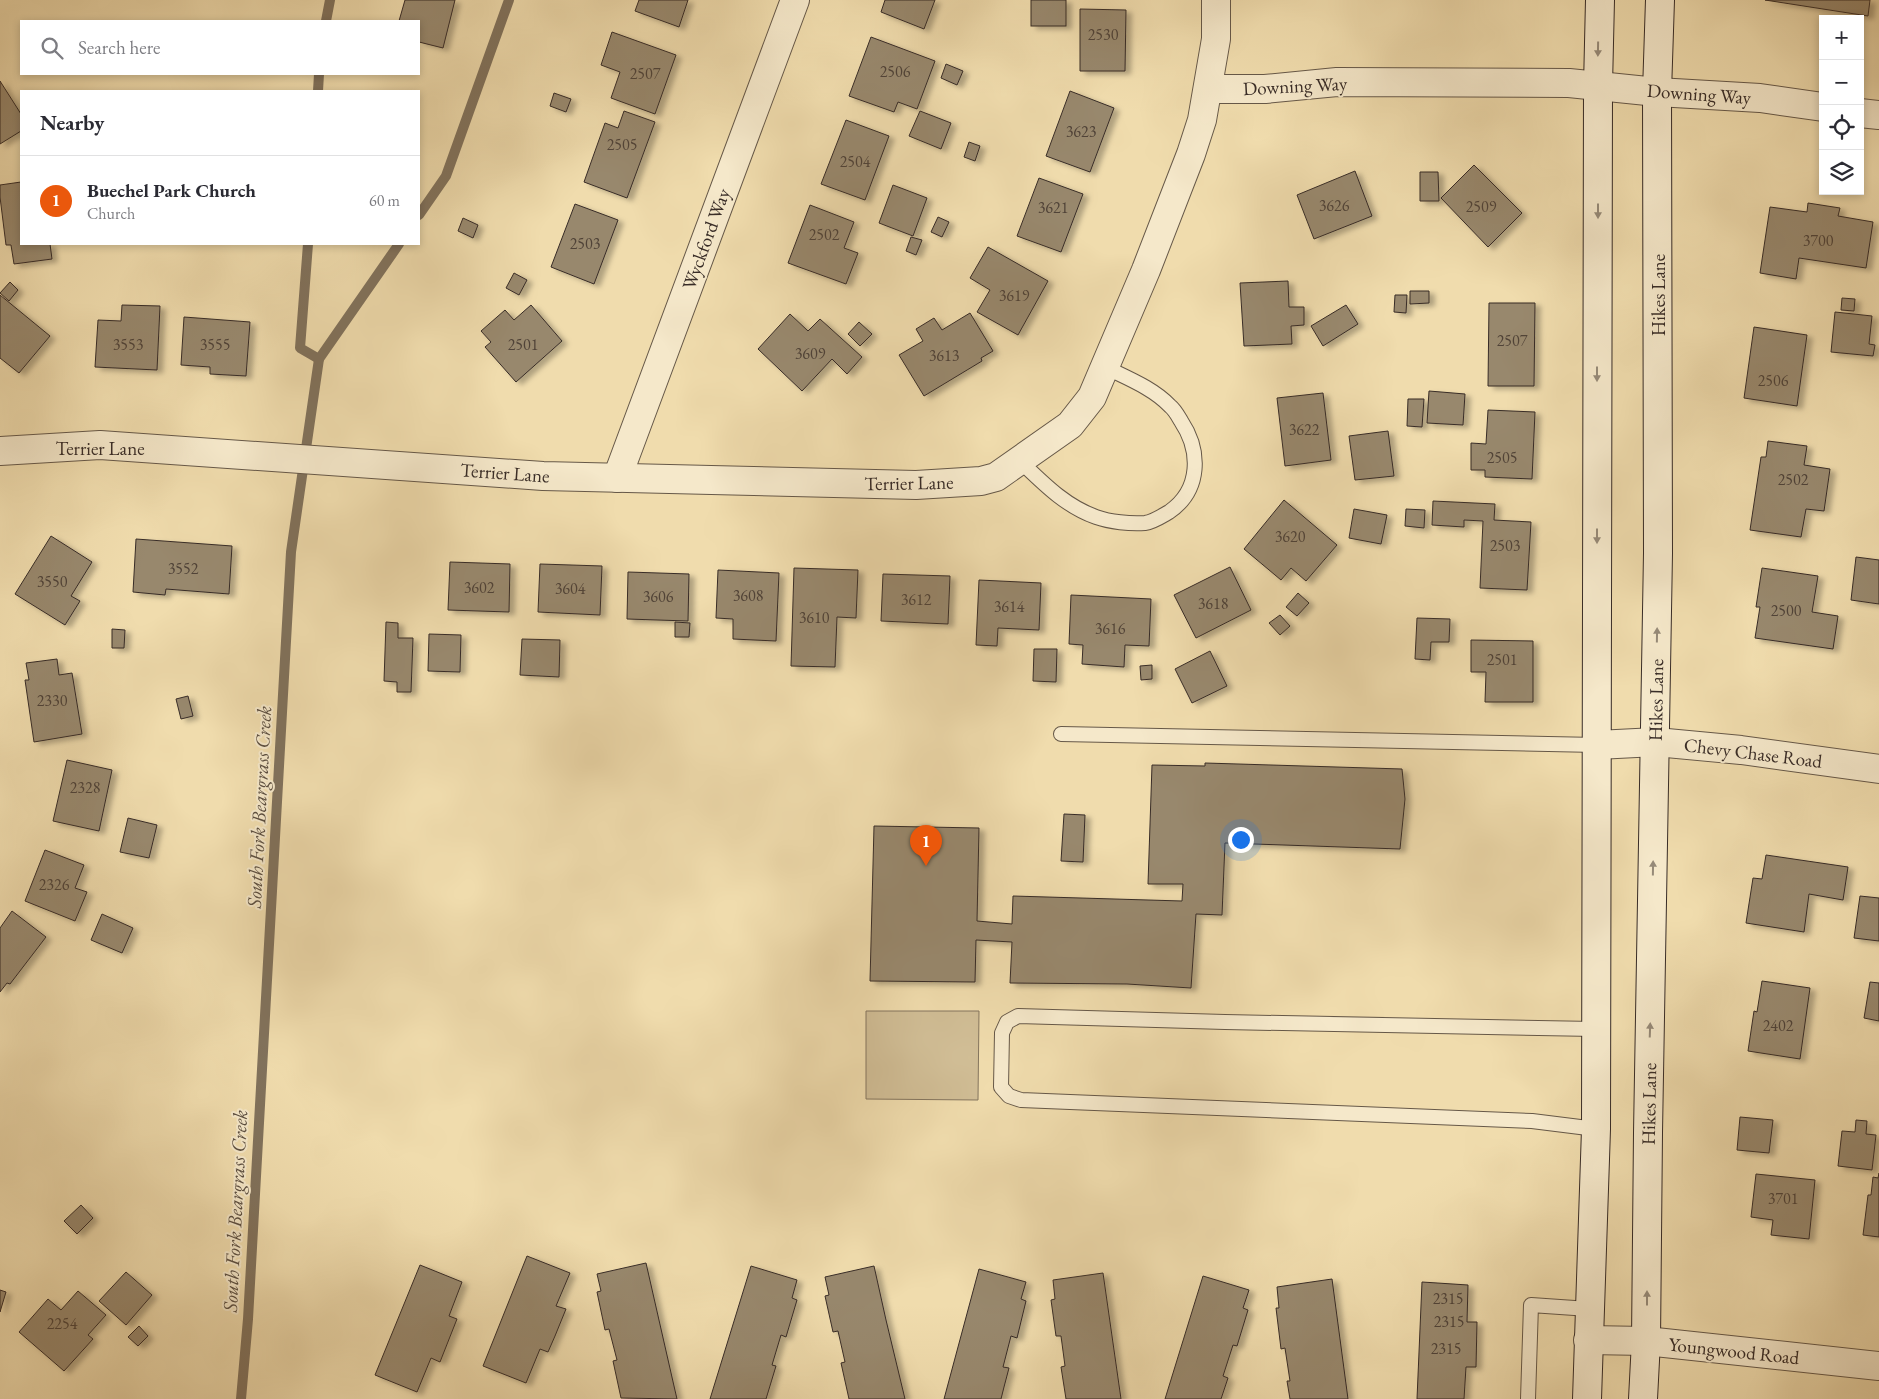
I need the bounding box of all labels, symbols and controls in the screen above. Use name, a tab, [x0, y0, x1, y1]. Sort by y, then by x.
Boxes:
map controls	[1819, 15, 1864, 195]
button: +	[1819, 15, 1864, 60]
search box	[20, 20, 420, 75]
house number: 2530	[1088, 24, 1119, 45]
icon: search	[38, 34, 66, 62]
text: Search here	[78, 35, 160, 60]
one-way arrow	[1594, 41, 1602, 57]
button: −	[1819, 60, 1864, 105]
house number: 2506	[880, 61, 911, 82]
house number: 2507	[630, 63, 661, 84]
street label: Downing Way	[1242, 71, 1348, 101]
street label: Downing Way	[1646, 78, 1753, 110]
button: locate	[1819, 105, 1864, 150]
text: Nearby	[40, 109, 104, 136]
house number: 3623	[1066, 121, 1097, 142]
house number: 2505	[607, 134, 637, 155]
button: layers	[1819, 150, 1864, 195]
house number: 2504	[840, 151, 871, 172]
text: Buechel Park Church	[87, 178, 256, 203]
street label: Wyckford Way	[676, 184, 736, 293]
text: 1	[52, 190, 60, 211]
text: 60 m	[369, 190, 400, 211]
house number: 3626	[1319, 195, 1350, 216]
house number: 2509	[1466, 196, 1497, 217]
house number: 3621	[1038, 197, 1068, 218]
text: Church	[87, 203, 135, 224]
one-way arrow	[1594, 203, 1602, 219]
house number: 2502	[809, 224, 840, 245]
house number: 3700	[1803, 230, 1834, 251]
house number: 2503	[570, 233, 601, 254]
street label: Hikes Lane	[1646, 254, 1671, 336]
house number: 3619	[999, 285, 1030, 306]
house number: 2507	[1497, 330, 1528, 351]
house number: 3553	[113, 334, 144, 355]
house number: 3555	[200, 334, 230, 355]
house number: 2501	[508, 334, 538, 355]
house number: 3609	[795, 343, 826, 364]
house number: 3613	[929, 345, 960, 366]
one-way arrow	[1593, 366, 1601, 382]
house number: 2506	[1758, 370, 1789, 391]
house number: 3622	[1289, 419, 1320, 440]
street label: Terrier Lane	[55, 436, 145, 461]
house number: 2505	[1487, 447, 1517, 468]
street label: Terrier Lane	[460, 457, 550, 489]
house number: 2502	[1778, 469, 1809, 490]
street label: Terrier Lane	[864, 470, 954, 496]
house number: 3620	[1275, 526, 1306, 547]
one-way arrow	[1593, 528, 1601, 544]
house number: 2503	[1490, 535, 1521, 556]
house number: 3552	[168, 558, 199, 579]
house number: 3550	[37, 571, 68, 592]
house number: 3602	[464, 577, 495, 598]
house number: 3604	[555, 578, 586, 599]
house number: 3608	[733, 585, 764, 606]
house number: 3606	[643, 586, 674, 607]
house number: 3612	[901, 589, 932, 610]
house number: 3618	[1198, 593, 1229, 614]
house number: 3614	[994, 596, 1025, 617]
house number: 2500	[1771, 600, 1802, 621]
house number: 3610	[799, 607, 830, 628]
house number: 3616	[1095, 618, 1126, 639]
one-way arrow	[1653, 627, 1661, 643]
house number: 2501	[1487, 649, 1517, 670]
street label: Hikes Lane	[1643, 659, 1669, 741]
house number: 2330	[37, 690, 68, 711]
water label: South Fork Beargrass Creek	[241, 705, 277, 910]
street label: Chevy Chase Road	[1682, 732, 1824, 774]
house number: 2328	[70, 777, 101, 798]
pin: 1	[910, 825, 942, 866]
your location	[1228, 827, 1254, 853]
one-way arrow	[1650, 860, 1658, 876]
house number: 2326	[39, 874, 70, 895]
house number: 2402	[1763, 1015, 1794, 1036]
one-way arrow	[1647, 1022, 1655, 1038]
street label: Hikes Lane	[1636, 1063, 1662, 1145]
water label: South Fork Beargrass Creek	[217, 1109, 253, 1314]
house number: 3701	[1768, 1188, 1798, 1209]
house number: 2315	[1433, 1288, 1463, 1309]
one-way arrow	[1643, 1290, 1651, 1306]
house number: 2315	[1434, 1311, 1464, 1332]
house number: 2254	[47, 1313, 78, 1334]
street label: Youngwood Road	[1667, 1332, 1801, 1370]
house number: 2315	[1431, 1338, 1461, 1359]

